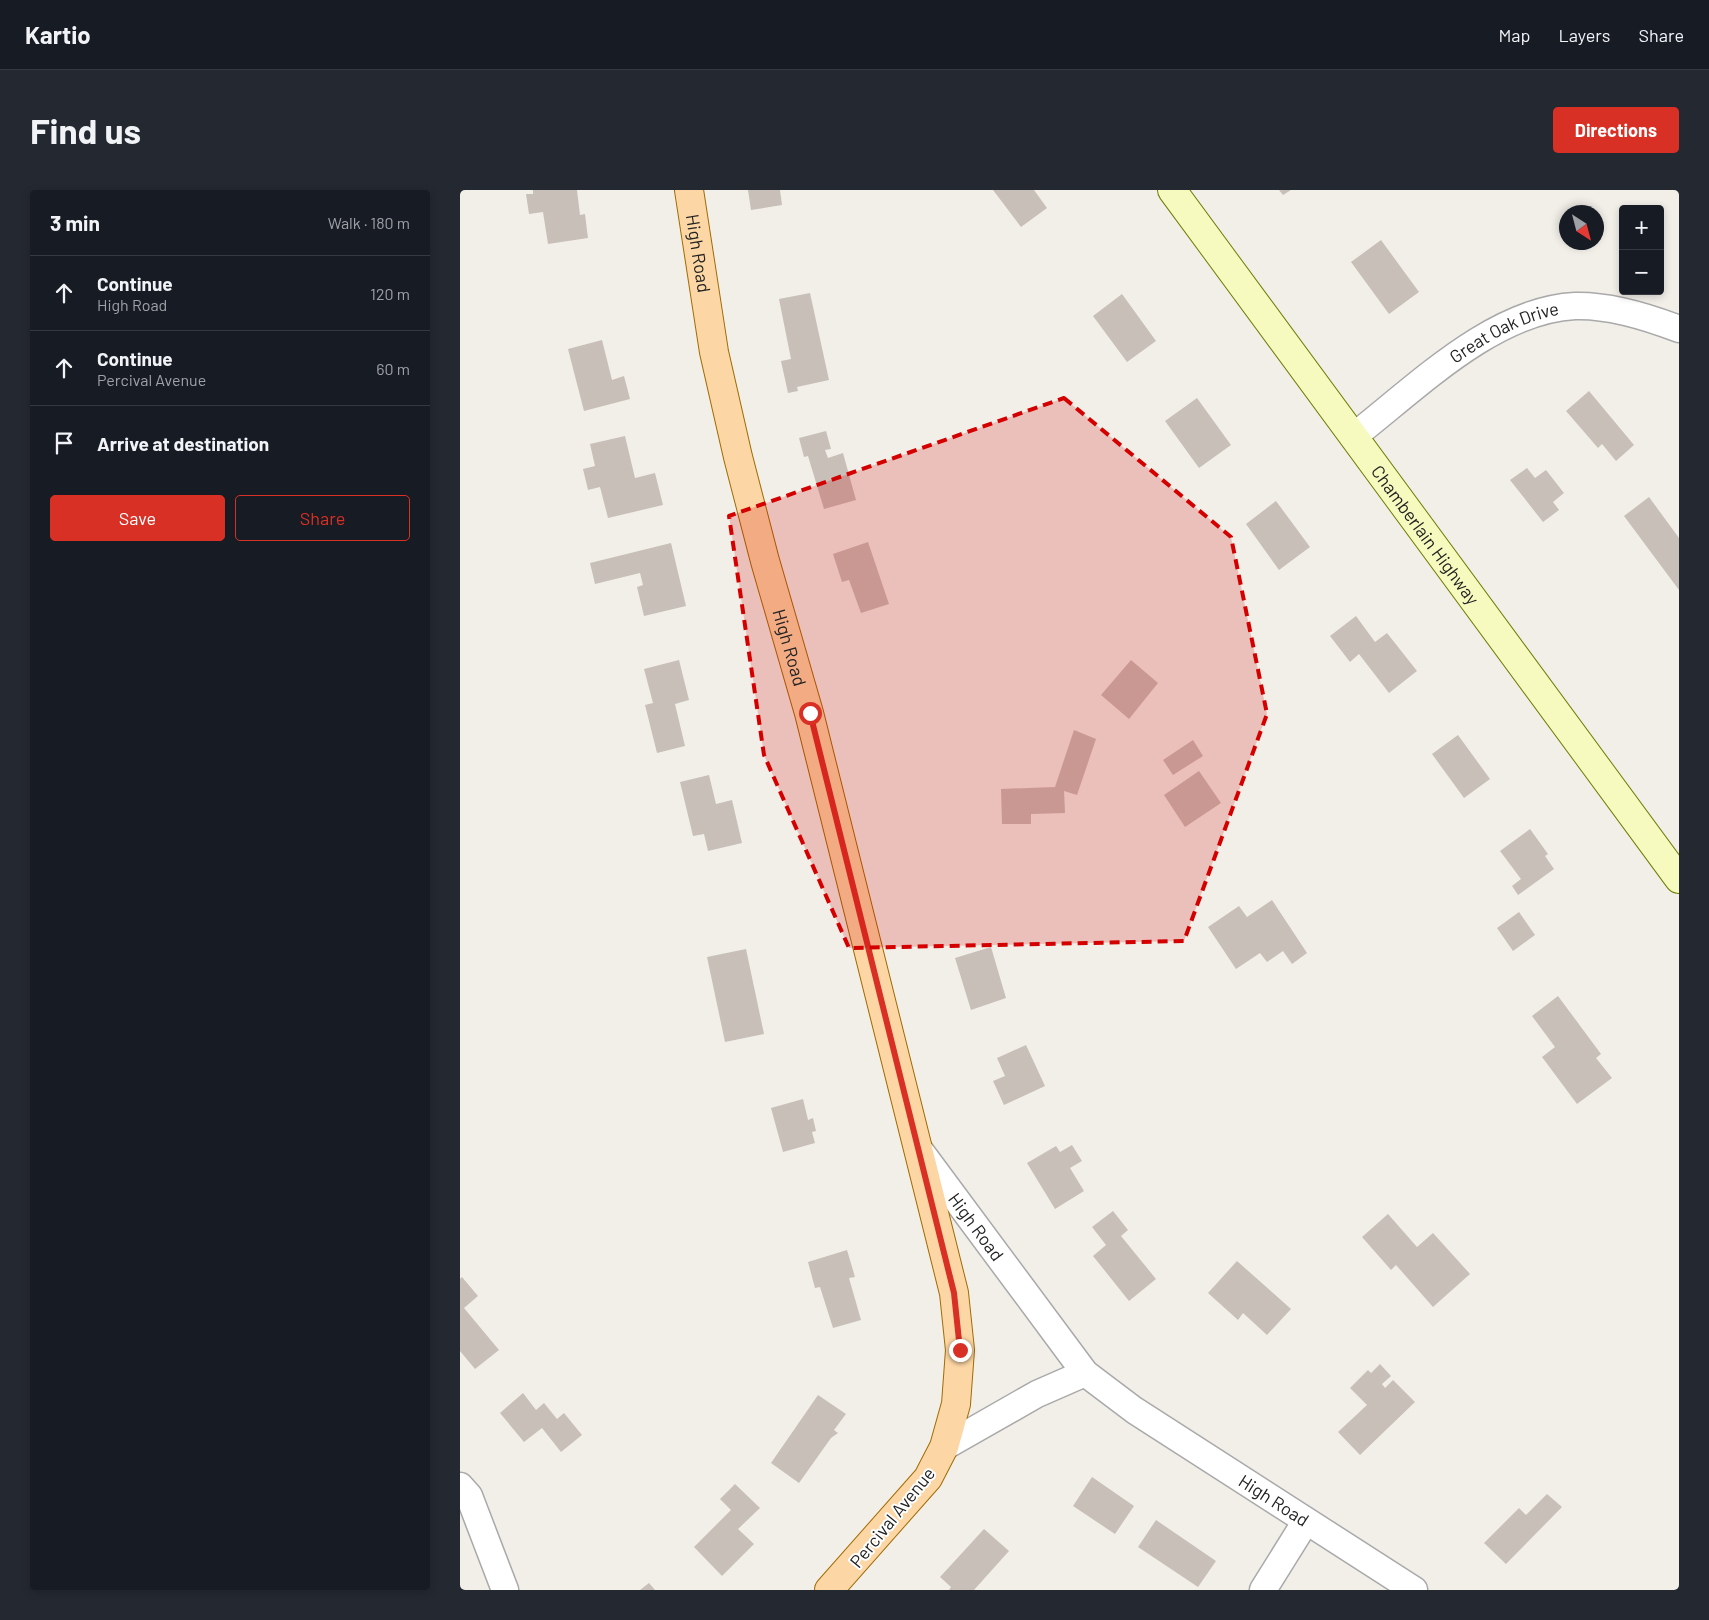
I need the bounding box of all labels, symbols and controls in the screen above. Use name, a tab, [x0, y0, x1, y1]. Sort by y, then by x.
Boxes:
text: Kartio	[25, 20, 91, 49]
text: Map	[1498, 24, 1530, 46]
text: Layers	[1558, 24, 1611, 46]
text: Share	[1639, 24, 1684, 46]
button: Directions	[1553, 107, 1679, 153]
text: Find us	[30, 109, 141, 151]
north arrow	[1559, 205, 1604, 250]
map controls	[1619, 205, 1664, 295]
button: +	[1619, 205, 1664, 250]
text: 3 min	[50, 210, 100, 235]
street label: High Road	[682, 212, 716, 294]
text: Walk · 180 m	[328, 213, 410, 232]
button: −	[1619, 250, 1664, 295]
text: Continue	[97, 272, 173, 295]
icon: ahead	[50, 279, 78, 307]
text: 120 m	[370, 284, 410, 303]
text: High Road	[97, 295, 167, 314]
street label: Great Oak Drive	[1445, 297, 1560, 368]
text: Continue	[97, 347, 173, 370]
icon: ahead	[50, 354, 78, 382]
text: 60 m	[376, 359, 410, 378]
text: Percival Avenue	[97, 370, 206, 389]
icon: arrive	[50, 429, 78, 457]
text: Arrive at destination	[97, 432, 269, 455]
street label: Chamberlain Highway	[1367, 461, 1484, 609]
button: Save	[50, 495, 225, 541]
button: Share	[235, 495, 410, 541]
street label: High Road	[768, 606, 812, 688]
route start	[799, 702, 822, 725]
street label: High Road	[944, 1188, 1009, 1265]
route end	[949, 1339, 972, 1362]
street label: Percival Avenue	[845, 1462, 939, 1572]
street label: High Road	[1235, 1469, 1313, 1531]

